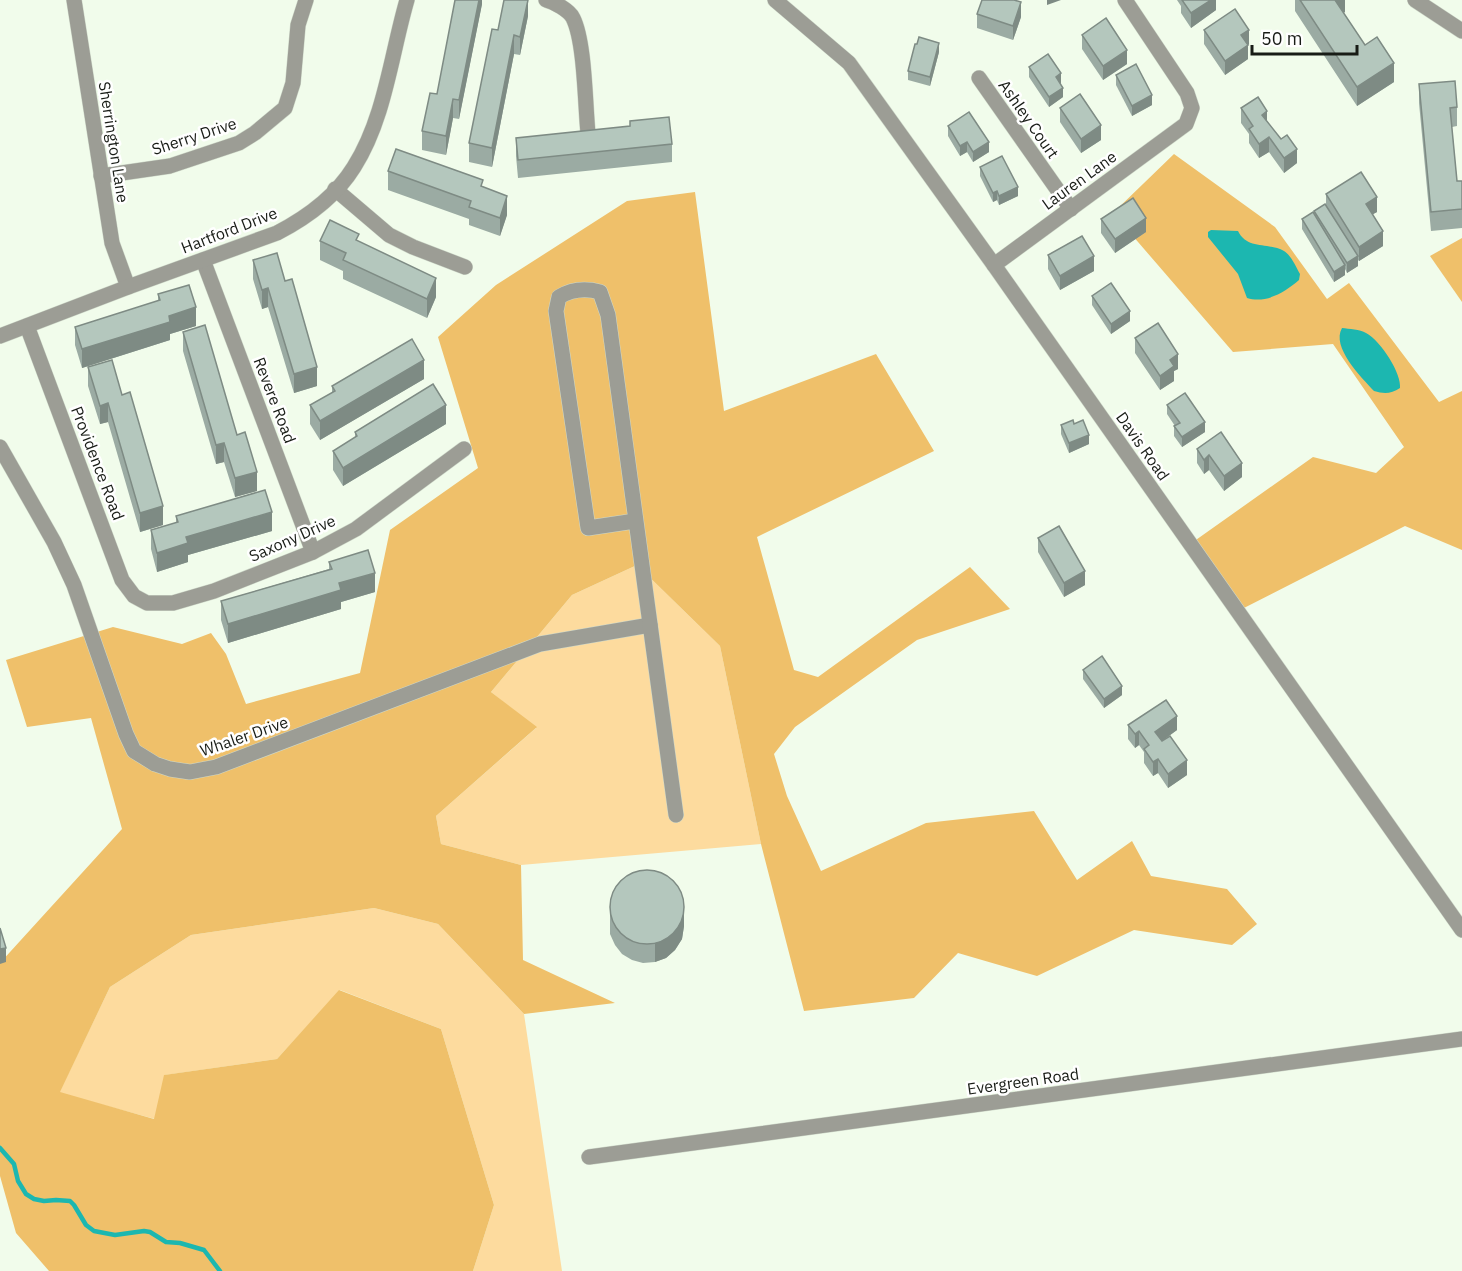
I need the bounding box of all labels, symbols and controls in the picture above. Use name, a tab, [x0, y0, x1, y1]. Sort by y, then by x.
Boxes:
scale bar	[1252, 18, 1357, 56]
text: 50 m	[1261, 27, 1303, 50]
street label: Ashley Court	[995, 76, 1063, 162]
street label: Sherrington Lane	[95, 80, 133, 204]
street label: Sherry Drive	[149, 113, 239, 159]
street label: Lauren Lane	[1038, 146, 1120, 214]
street label: Hartford Drive	[178, 202, 280, 257]
street label: Revere Road	[249, 354, 301, 446]
street label: Providence Road	[67, 403, 129, 523]
street label: Davis Road	[1112, 408, 1174, 484]
street label: Saxony Drive	[246, 510, 339, 566]
street label: Whaler Drive	[197, 712, 291, 760]
street label: Evergreen Road	[966, 1063, 1080, 1099]

